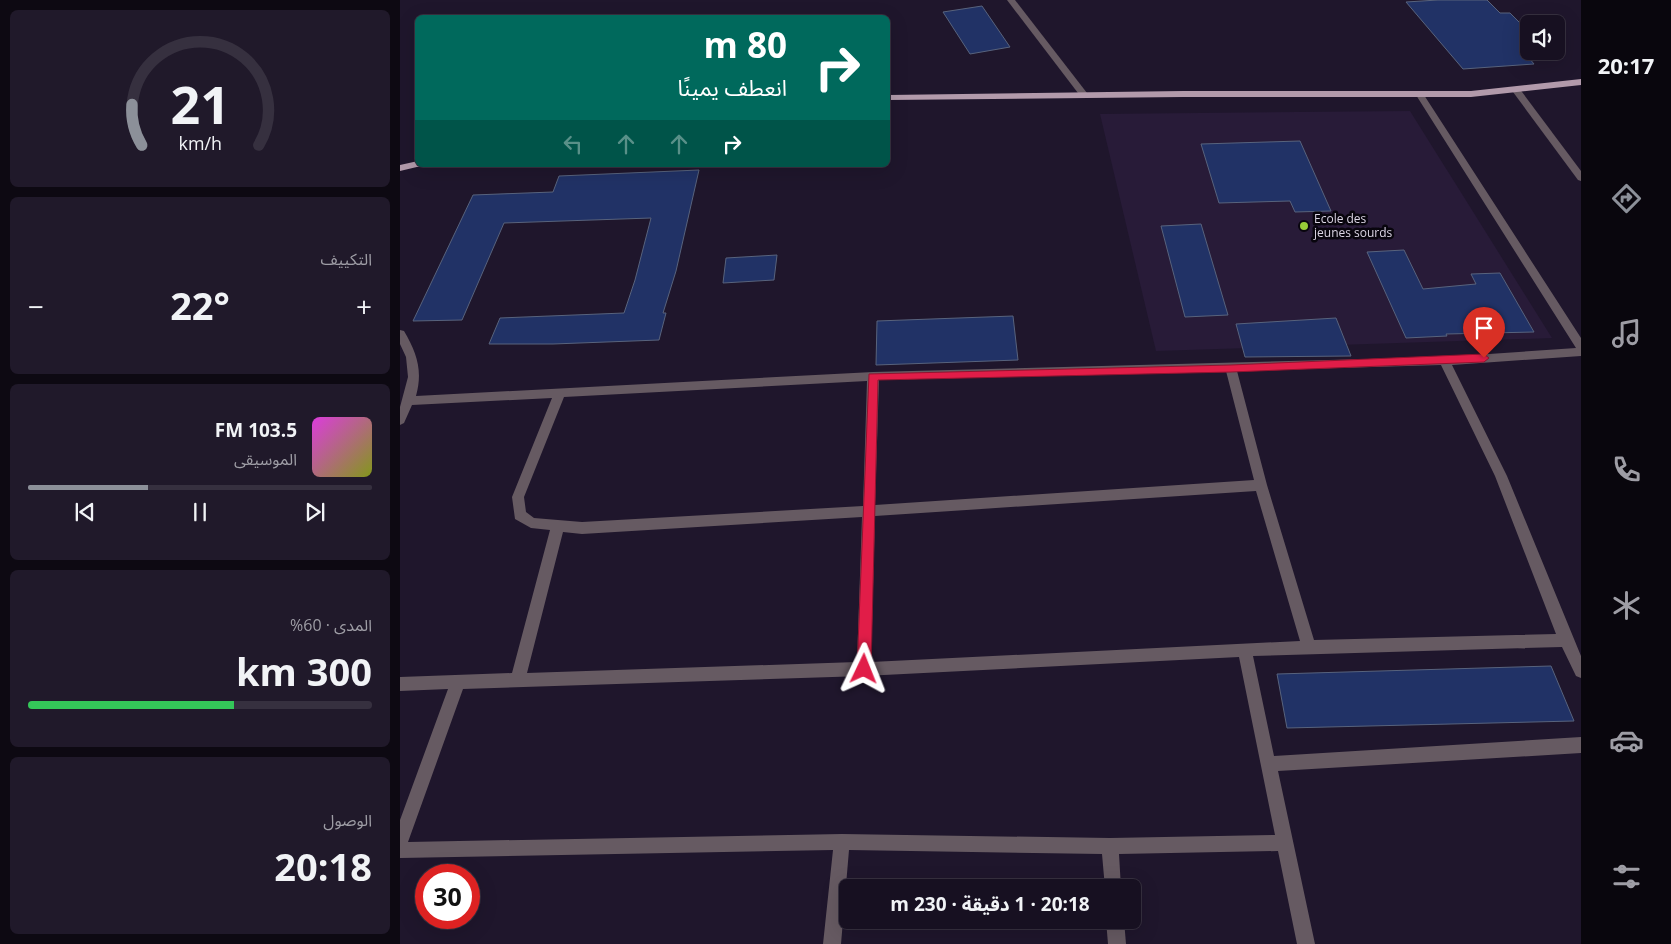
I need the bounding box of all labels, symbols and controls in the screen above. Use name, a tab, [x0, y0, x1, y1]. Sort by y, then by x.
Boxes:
map controls	[1520, 15, 1565, 60]
button: sound	[1520, 15, 1565, 60]
text: 80 m	[704, 21, 787, 68]
icon: right	[805, 35, 870, 100]
text: 20:17	[1598, 50, 1654, 80]
text: 21	[170, 68, 230, 139]
text: انعطف يمينًا	[677, 72, 787, 102]
icon: left	[559, 130, 587, 158]
icon: ahead	[612, 130, 640, 158]
icon: ahead	[665, 130, 693, 158]
icon: right	[718, 130, 746, 158]
text: km/h	[178, 131, 222, 155]
icon: directions	[1609, 181, 1644, 216]
place label: Ecole des jeunes sourds	[1313, 210, 1393, 241]
marker: Ecole des jeunes sourds	[1298, 220, 1310, 232]
text: التكييف	[320, 248, 372, 270]
text: 22°	[170, 279, 230, 331]
text: −	[28, 287, 44, 325]
text: +	[356, 287, 372, 325]
pin	[1463, 307, 1505, 358]
icon: arrive	[1470, 314, 1498, 342]
icon: music	[1609, 316, 1644, 351]
text: 103.5 FM	[215, 417, 297, 443]
text: الموسيقى	[234, 448, 297, 470]
icon: phone	[1609, 452, 1644, 487]
icon: previous	[71, 498, 99, 526]
icon: pause	[186, 498, 214, 526]
icon: next	[301, 498, 329, 526]
icon: climate	[1609, 588, 1644, 623]
text: المدى · 60%	[290, 614, 372, 636]
position arrow	[837, 642, 889, 694]
text: 300 km	[236, 645, 372, 697]
icon: car	[1609, 723, 1644, 758]
text: الوصول	[323, 809, 372, 831]
text: 20:18	[274, 840, 372, 892]
icon: filters	[1609, 859, 1644, 894]
speed limit sign: 30	[415, 864, 480, 929]
text: 20:18 · 1 دقيقة · 230 m	[890, 891, 1090, 917]

